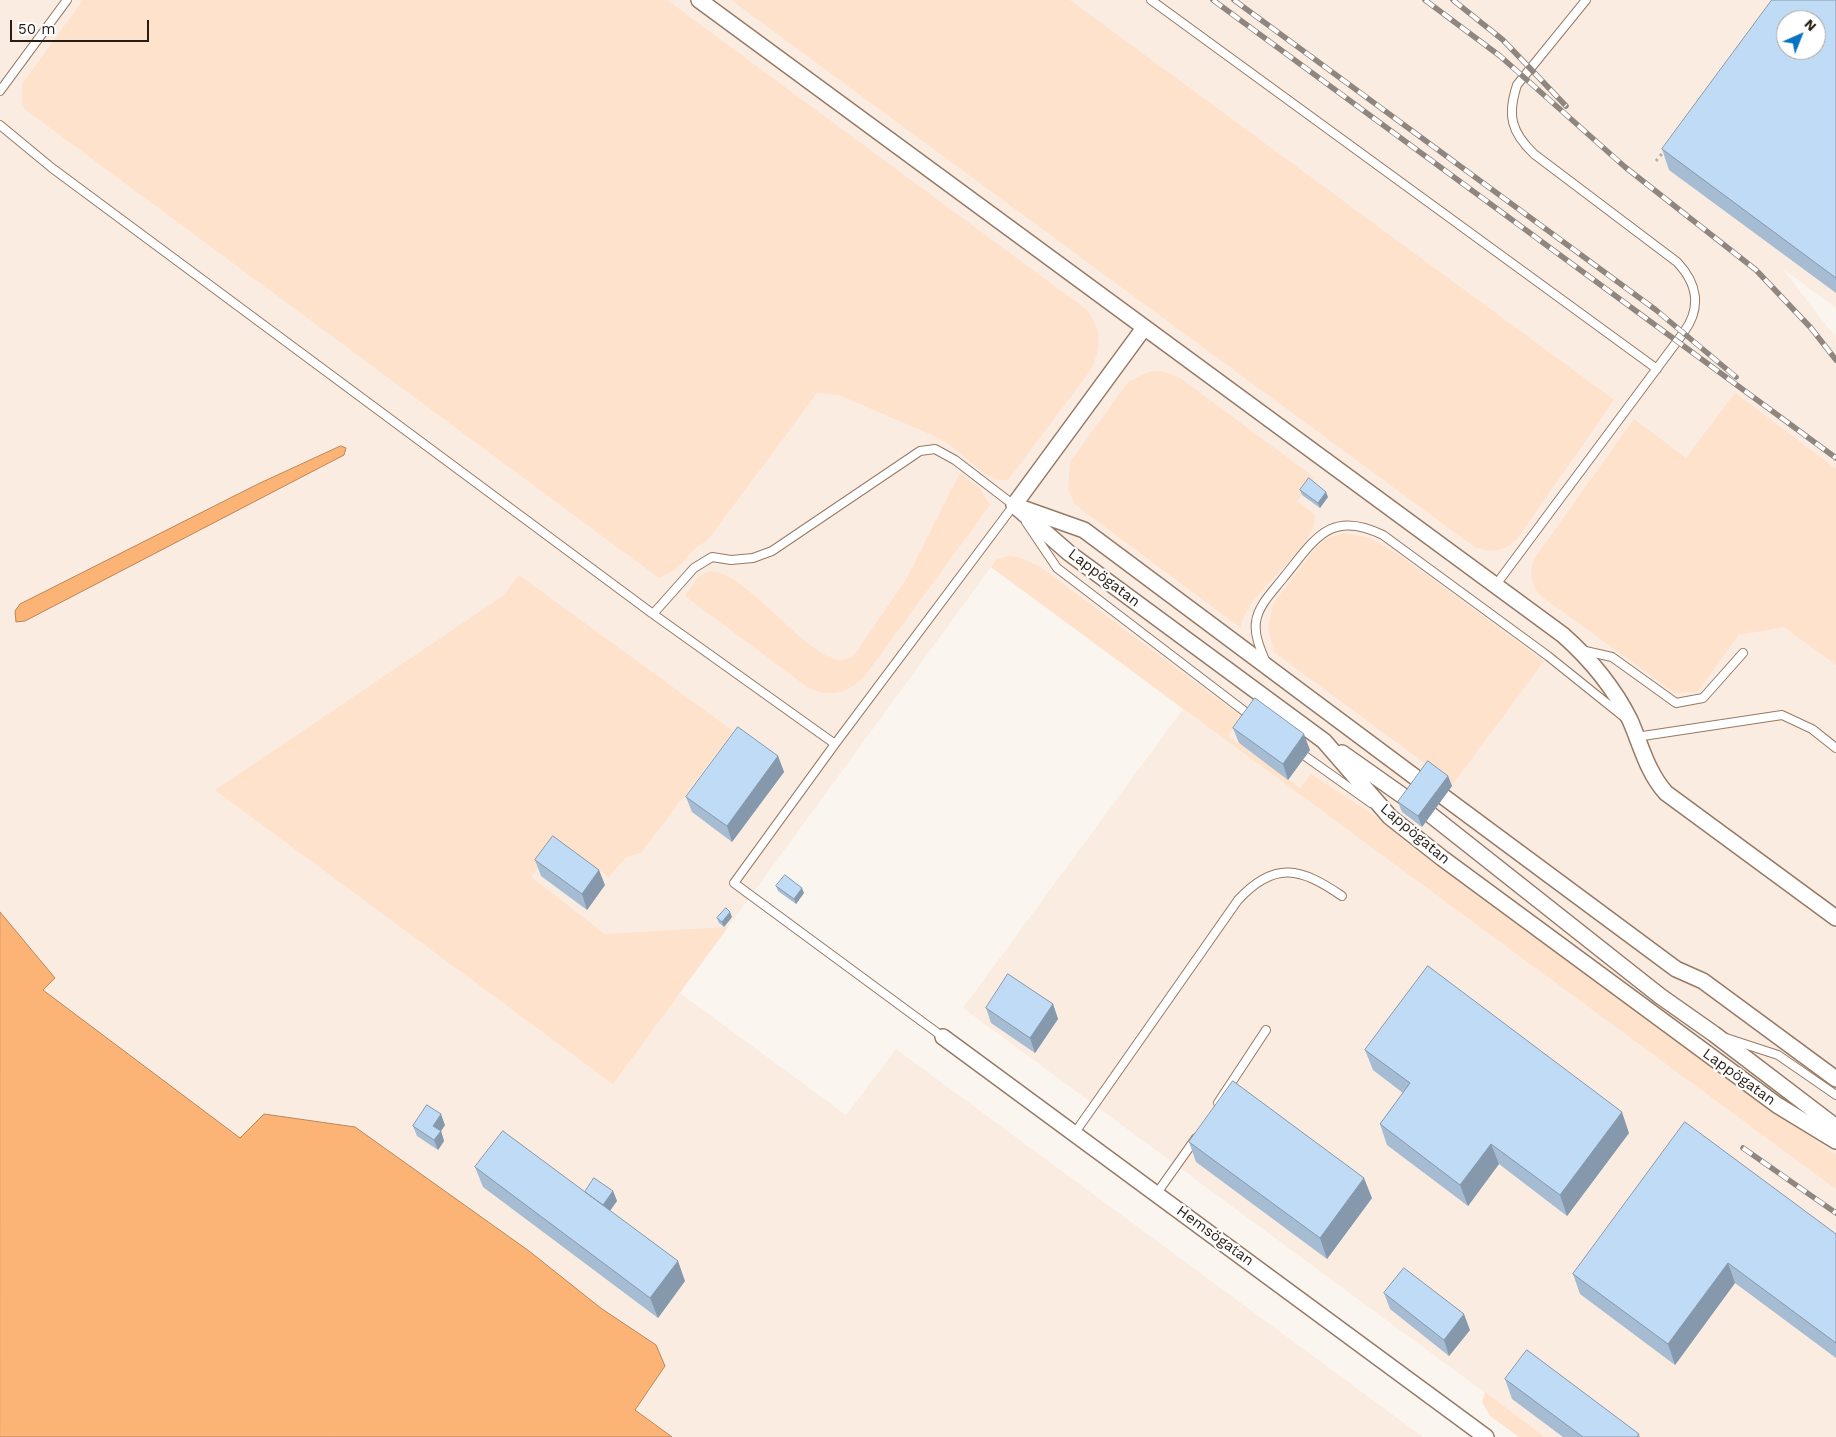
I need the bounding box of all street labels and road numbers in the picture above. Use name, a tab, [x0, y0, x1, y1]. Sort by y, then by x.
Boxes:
street label: Lappögatan	[1064, 545, 1144, 611]
street label: Lappögatan	[1376, 800, 1454, 868]
street label: Lappögatan	[1699, 1045, 1779, 1109]
street label: Hemsögatan	[1173, 1202, 1257, 1270]

